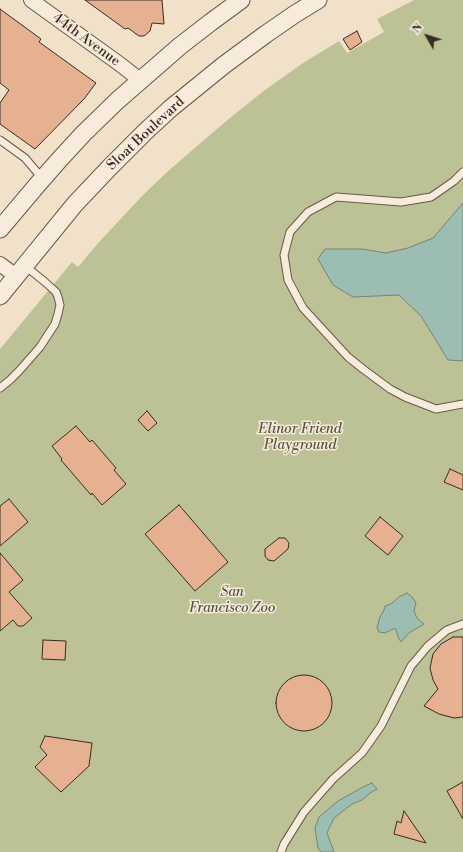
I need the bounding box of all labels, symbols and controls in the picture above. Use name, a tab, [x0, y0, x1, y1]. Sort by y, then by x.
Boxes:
street label: 44th Avenue	[49, 10, 123, 70]
north arrow	[407, 16, 447, 56]
text: N	[409, 21, 426, 36]
street label: Sloat Boulevard	[104, 94, 188, 174]
park label: Elinor Friend Playground	[258, 422, 342, 454]
park label: San Francisco Zoo	[189, 585, 275, 618]

